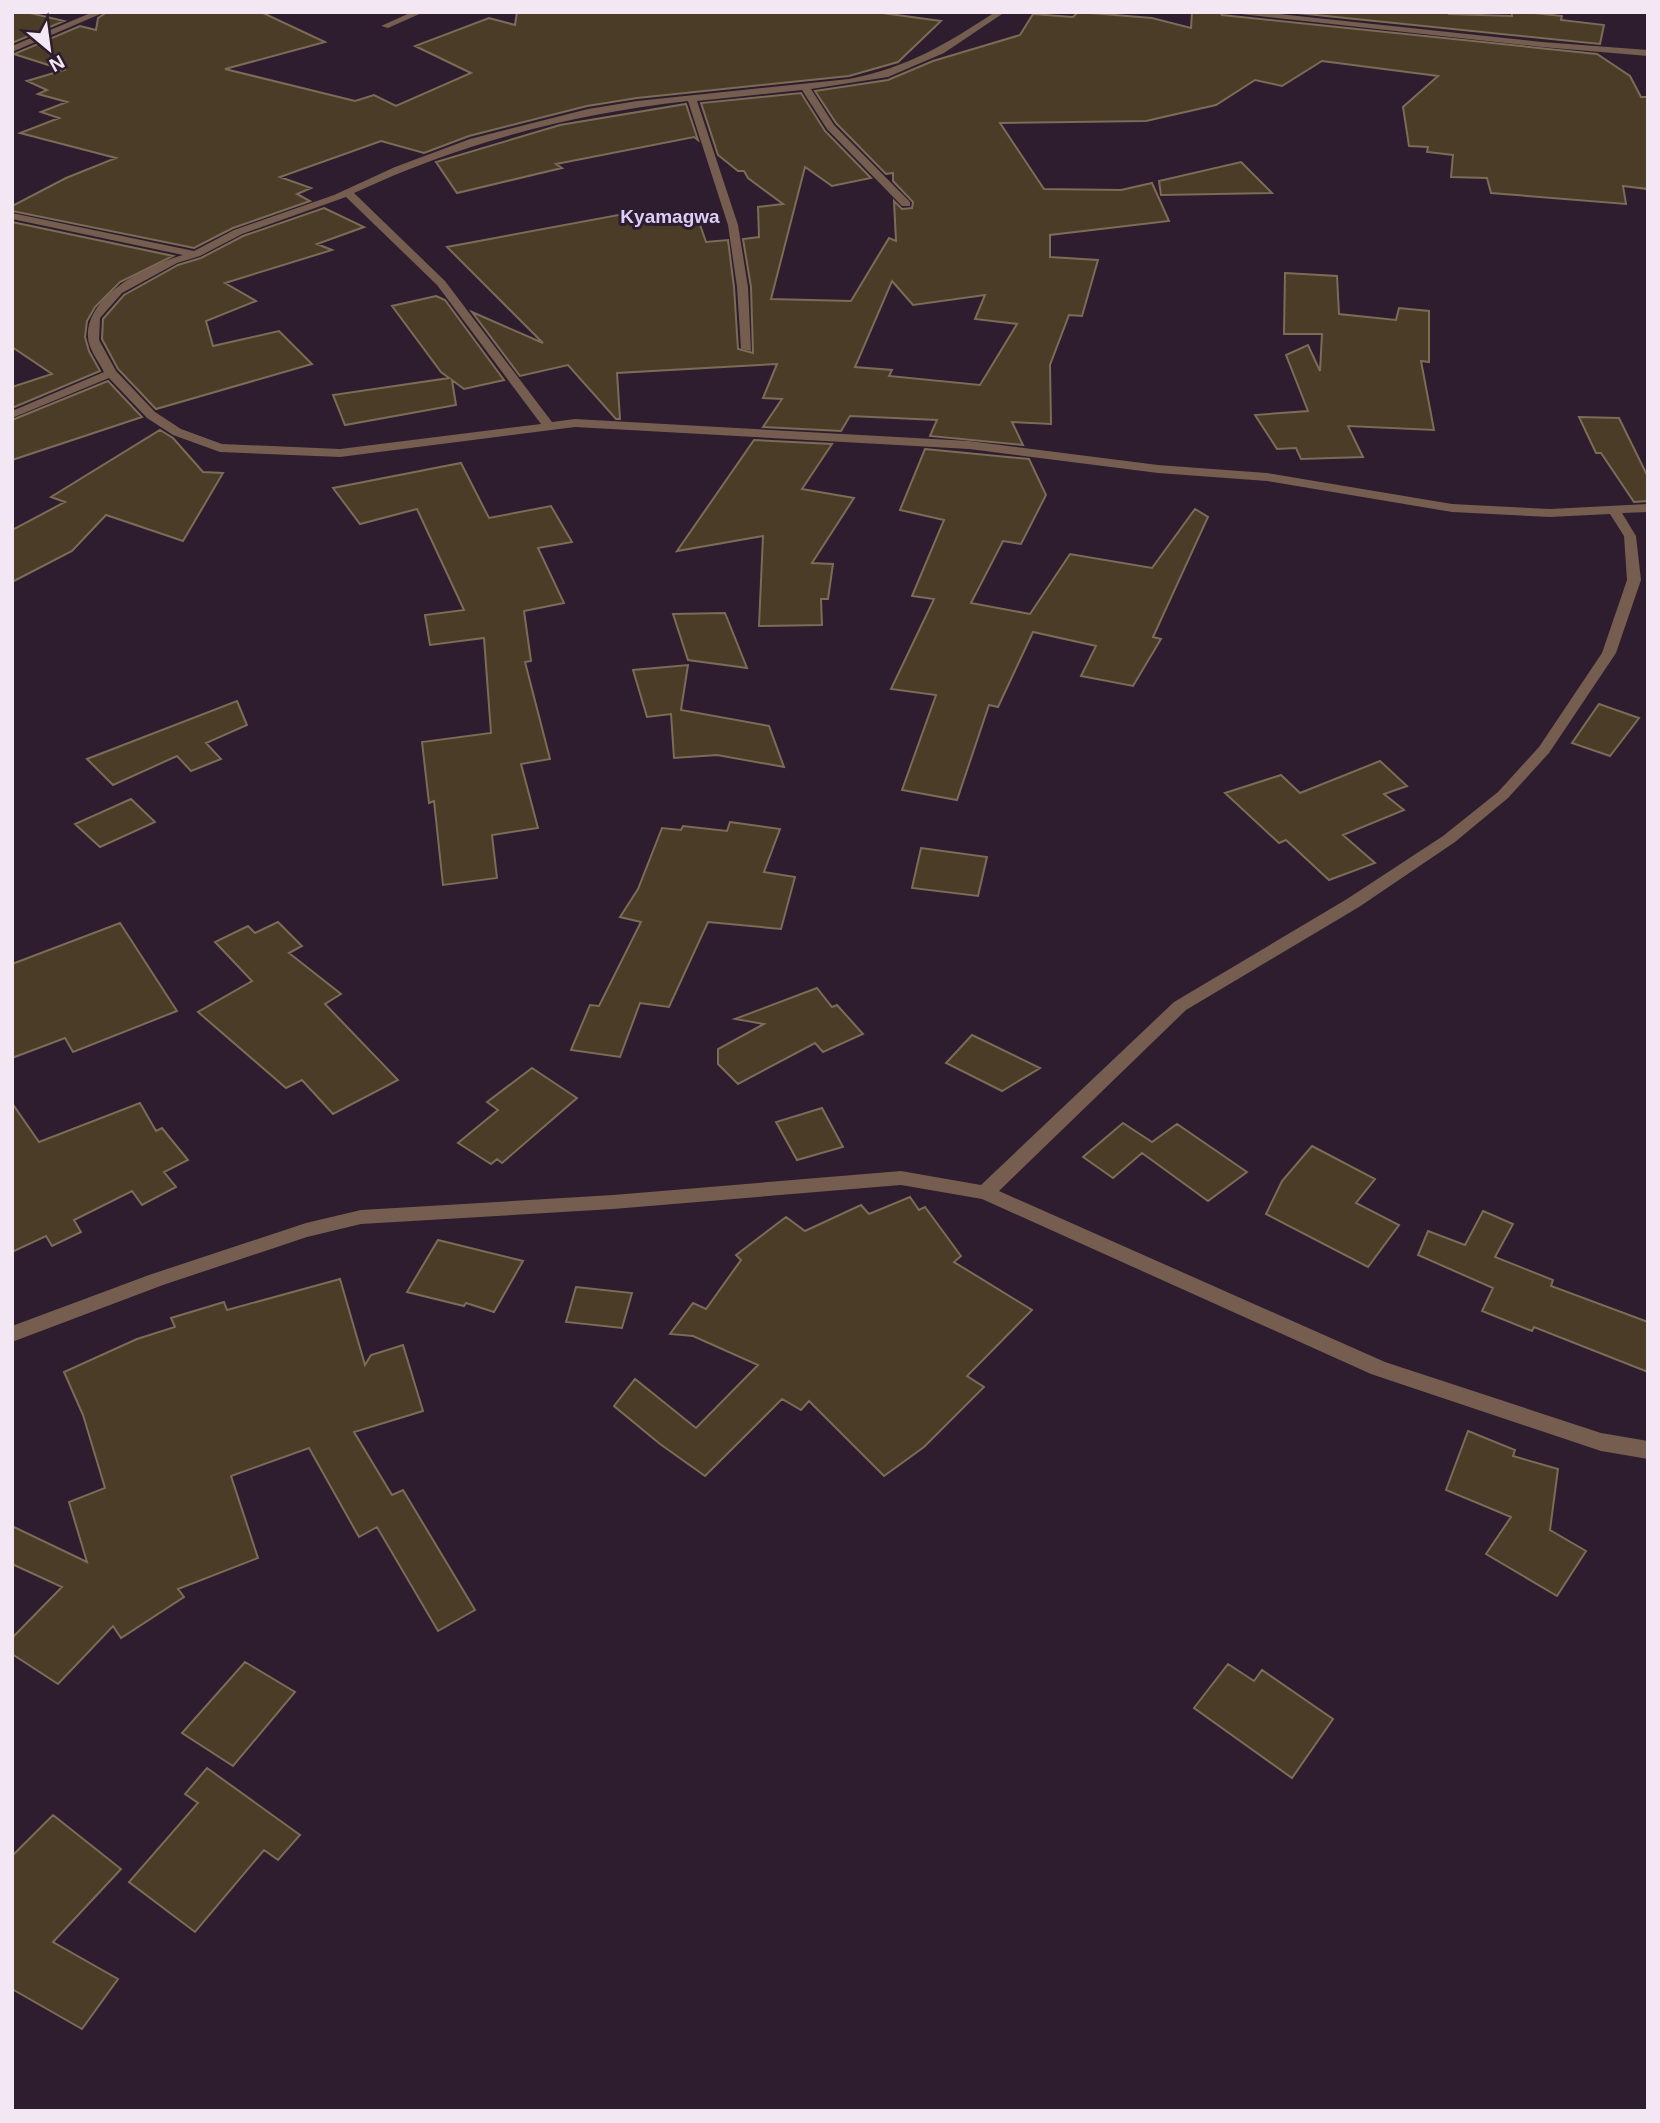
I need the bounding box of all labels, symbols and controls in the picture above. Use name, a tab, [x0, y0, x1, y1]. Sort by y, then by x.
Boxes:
north arrow	[14, 14, 84, 84]
text: N	[46, 51, 68, 76]
district label: Kyamagwa	[620, 206, 720, 227]

